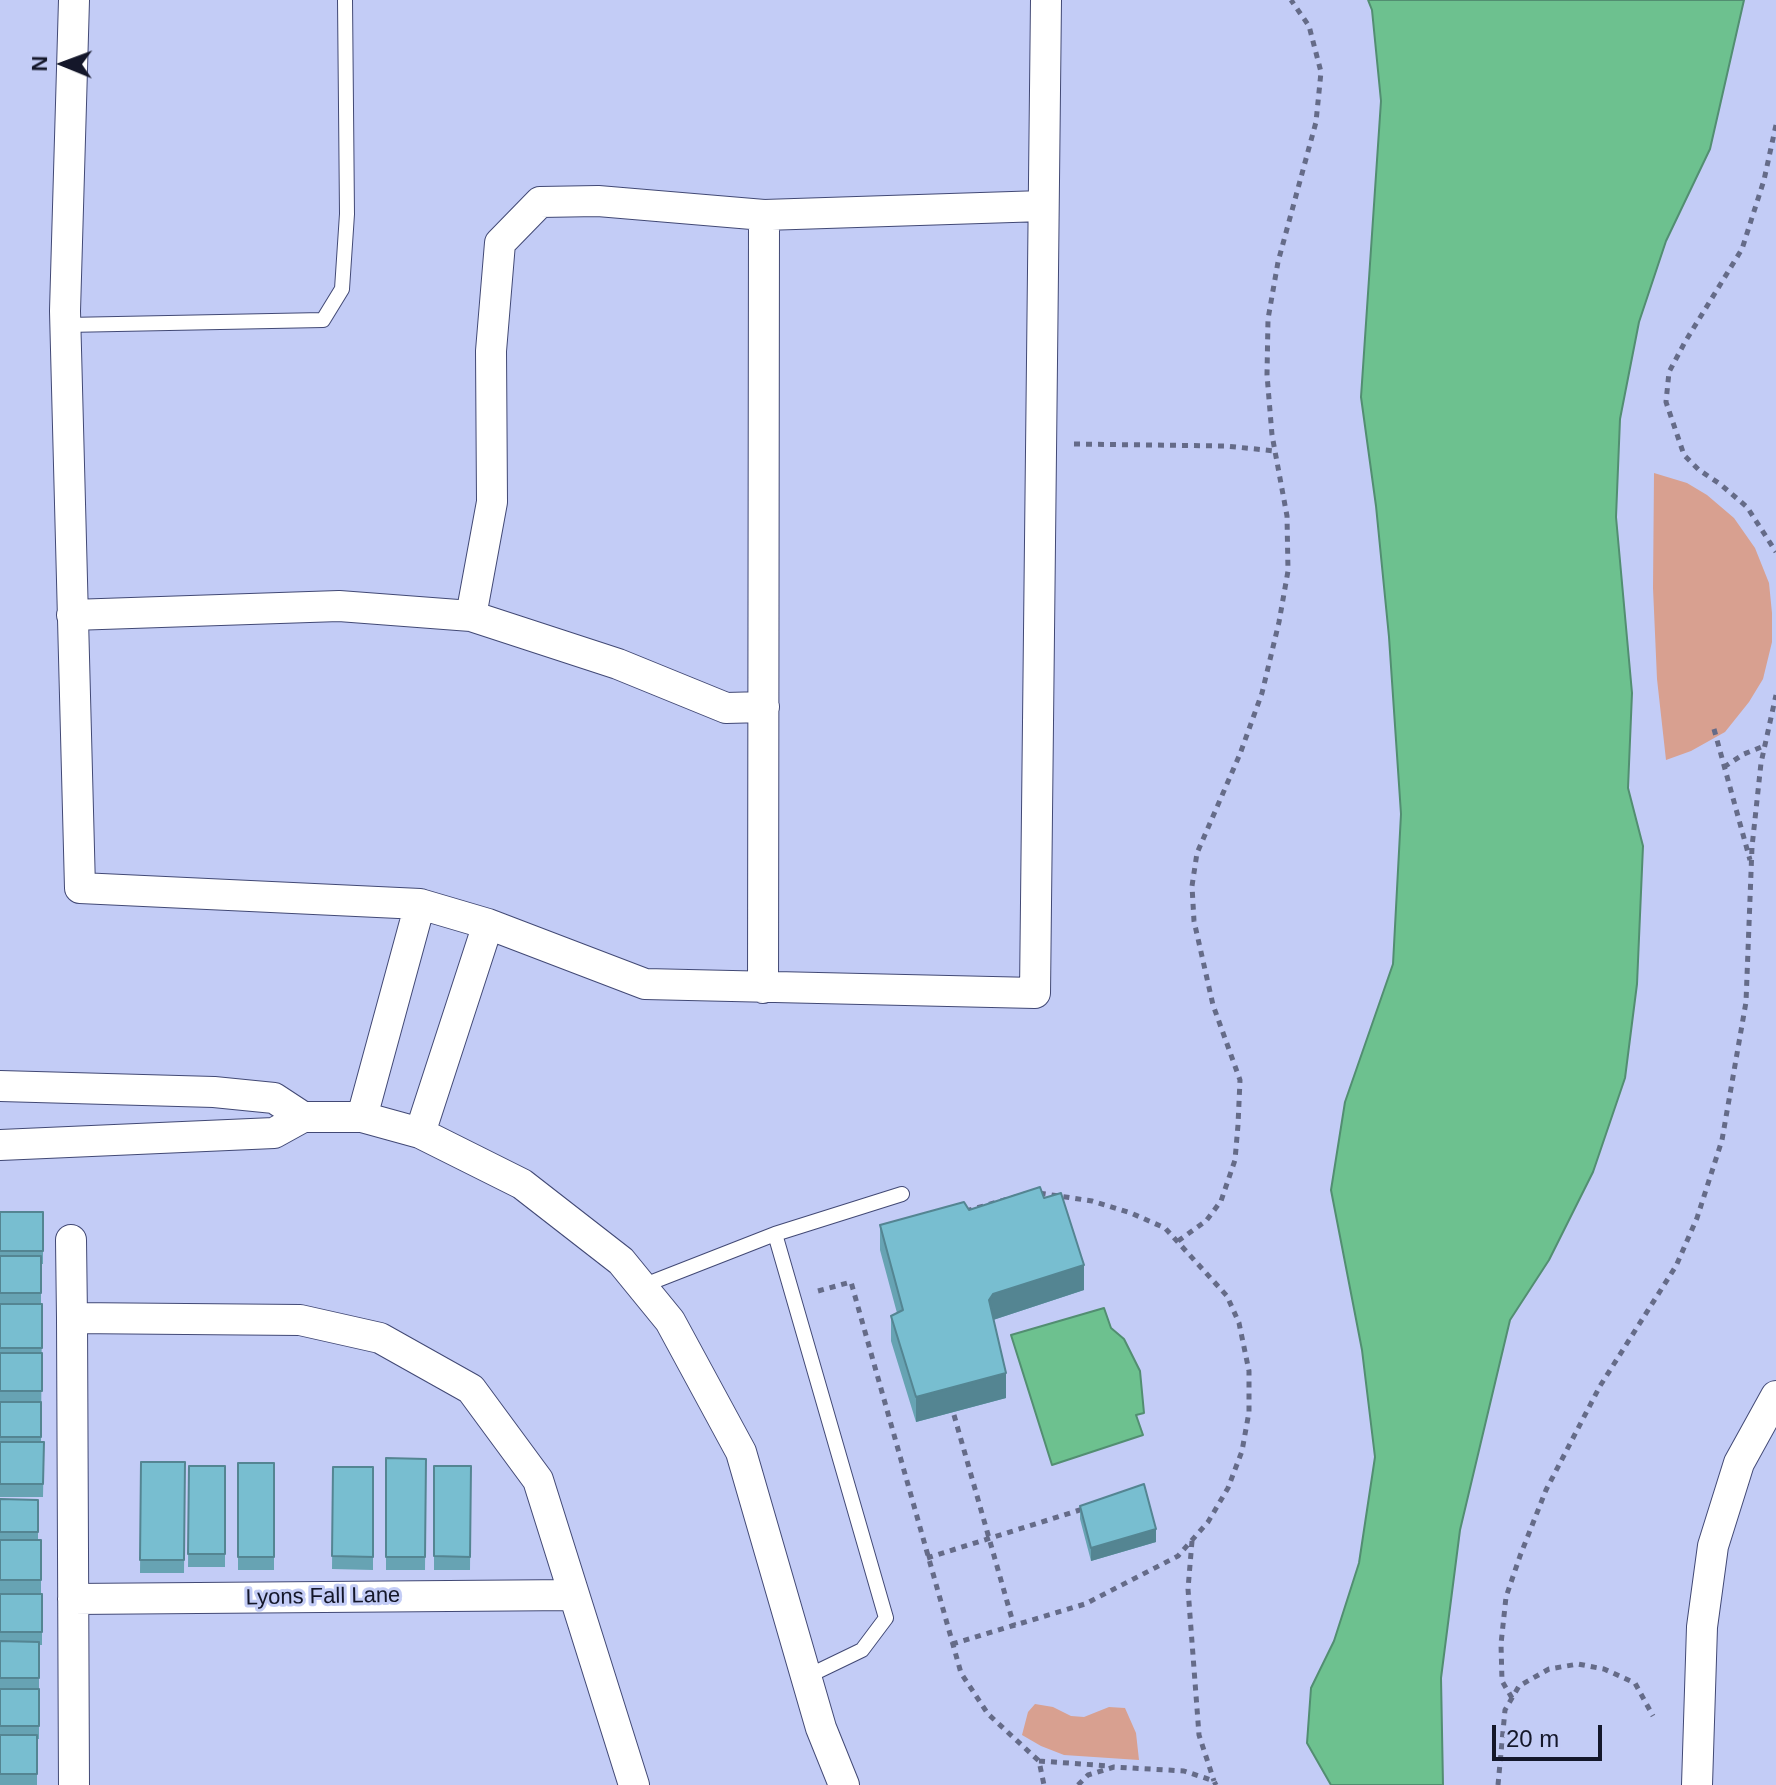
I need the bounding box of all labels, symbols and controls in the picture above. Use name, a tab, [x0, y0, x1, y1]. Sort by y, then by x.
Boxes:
north arrow	[24, 24, 104, 104]
text: N	[27, 55, 52, 72]
street label: Lyons Fall Lane	[246, 1582, 400, 1612]
scale bar	[1496, 1709, 1606, 1759]
text: 20 m	[1506, 1725, 1559, 1752]

